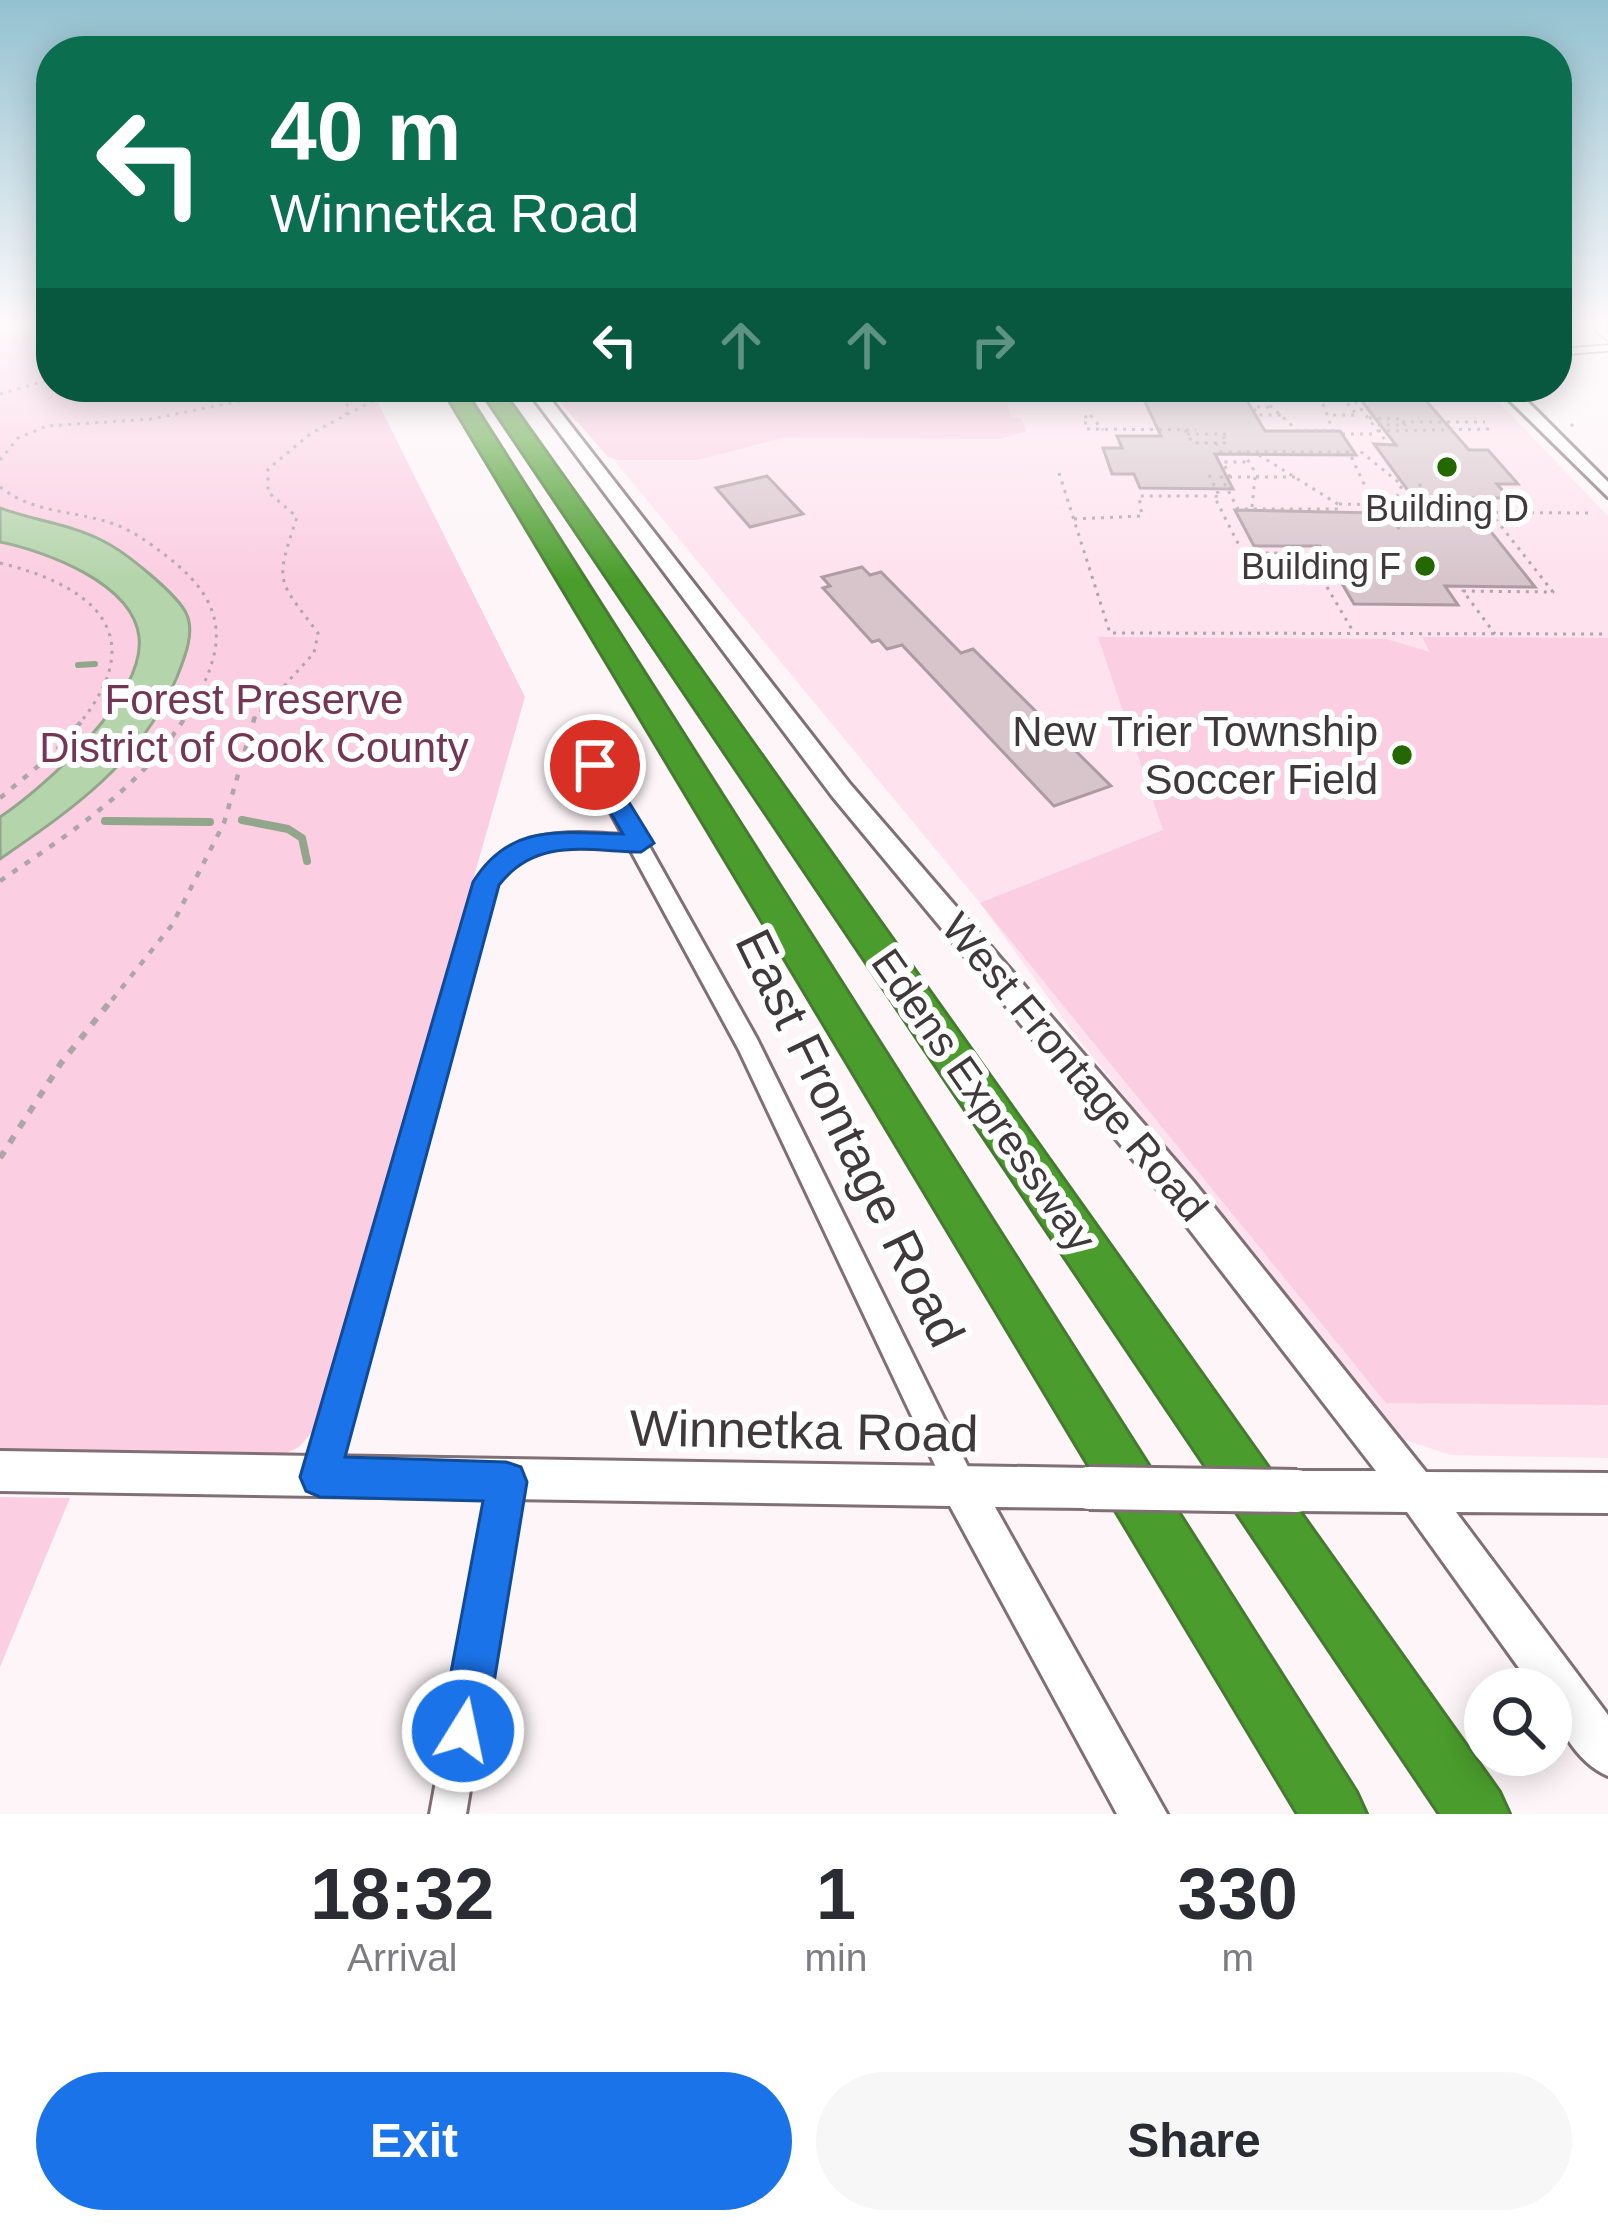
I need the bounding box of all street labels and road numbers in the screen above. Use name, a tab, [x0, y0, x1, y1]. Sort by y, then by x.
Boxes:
street label: West Frontage Road	[933, 904, 1217, 1230]
street label: East Frontage Road	[724, 920, 976, 1356]
street label: Edens Expressway	[862, 940, 1106, 1260]
street label: Winnetka Road	[629, 1399, 979, 1463]

